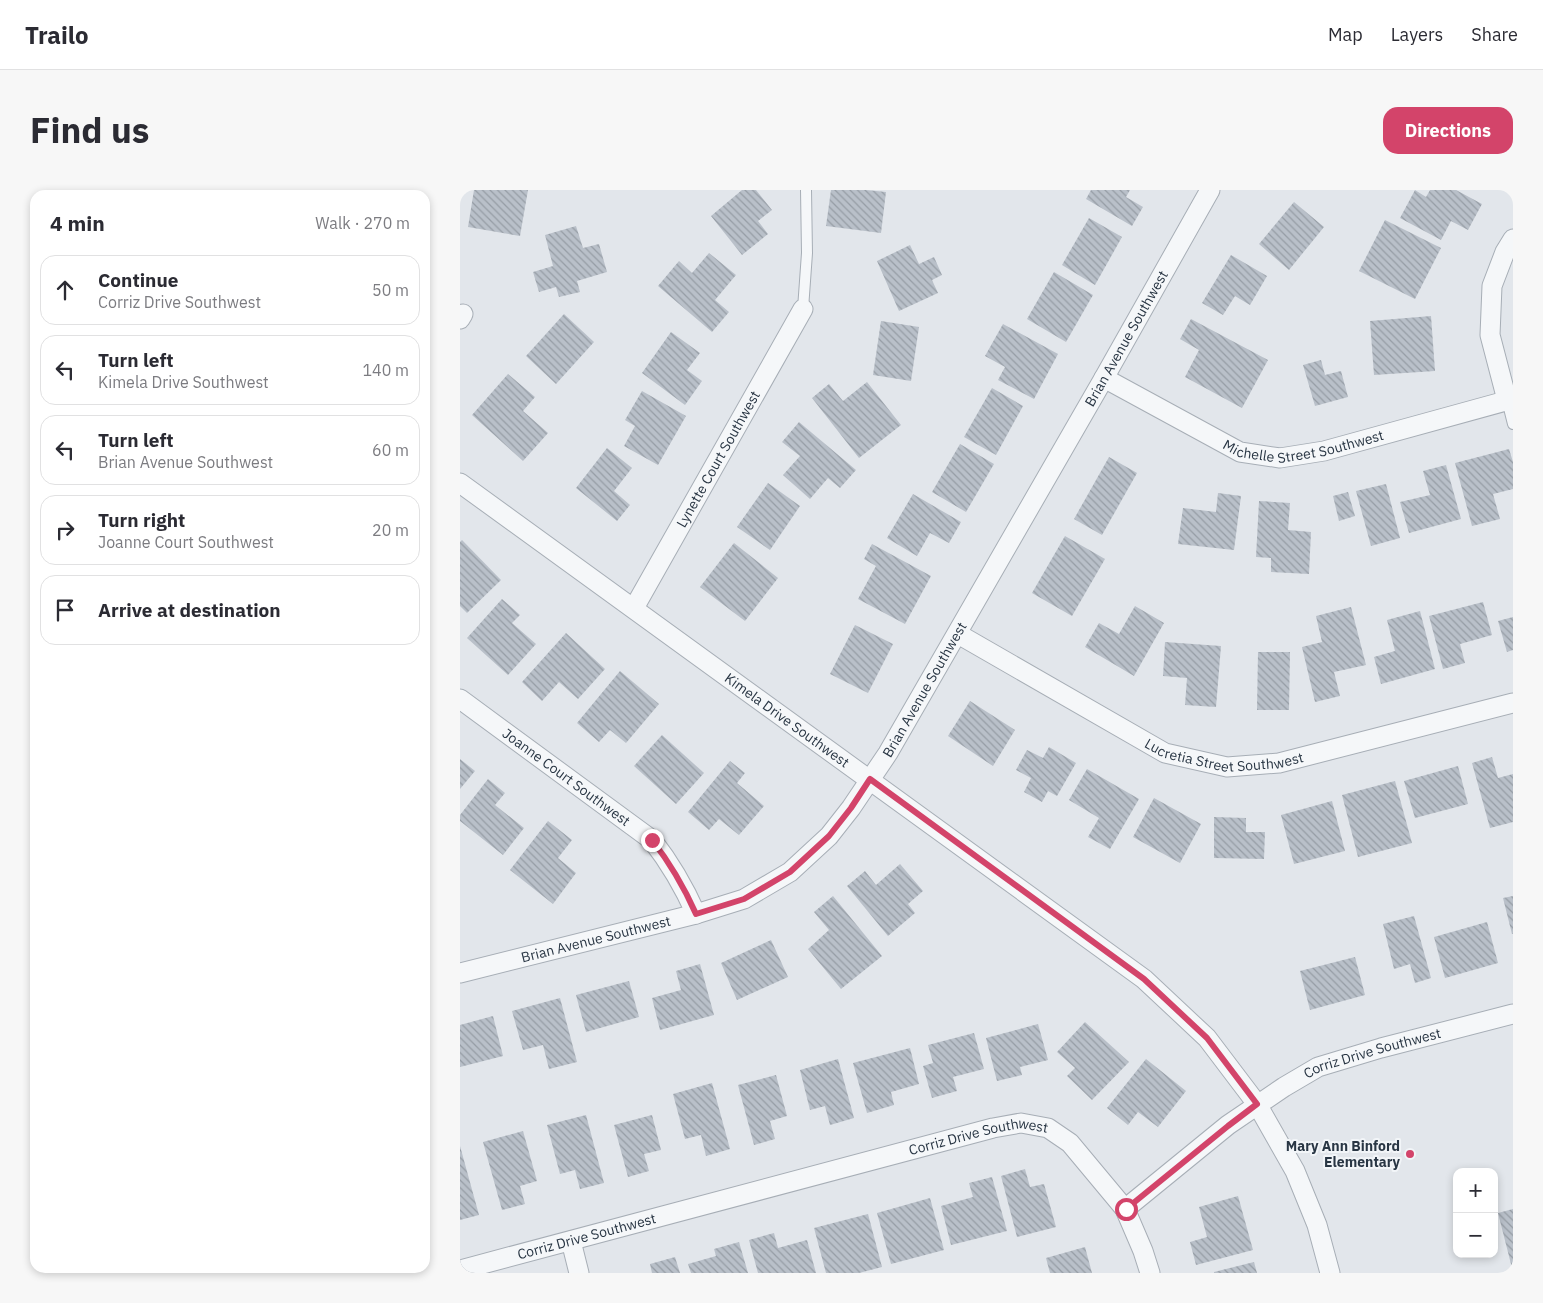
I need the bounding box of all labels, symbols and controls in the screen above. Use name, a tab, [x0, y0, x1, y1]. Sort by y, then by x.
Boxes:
text: Trailo	[25, 19, 89, 51]
text: Map	[1328, 23, 1363, 46]
text: Layers	[1391, 23, 1443, 46]
text: Share	[1471, 23, 1518, 46]
text: Find us	[30, 107, 149, 153]
button: Directions	[1383, 107, 1513, 154]
text: 4 min	[50, 209, 105, 237]
text: Walk · 270 m	[315, 213, 410, 233]
street label: Brian Avenue Southwest	[1081, 267, 1172, 410]
text: Continue	[98, 268, 178, 292]
icon: ahead	[51, 276, 79, 304]
text: 50 m	[372, 280, 409, 300]
text: Corriz Drive Southwest	[98, 292, 261, 312]
text: Turn left	[98, 348, 174, 372]
icon: left	[51, 356, 79, 384]
text: 140 m	[362, 360, 409, 380]
text: Kimela Drive Southwest	[98, 372, 269, 392]
street label: Lynette Court Southwest	[672, 387, 764, 531]
street label: Michelle Street Southwest	[1220, 426, 1386, 467]
text: Turn left	[98, 428, 174, 452]
icon: left	[51, 436, 79, 464]
text: 60 m	[372, 440, 409, 460]
text: Brian Avenue Southwest	[98, 452, 273, 472]
text: Turn right	[98, 508, 185, 532]
icon: right	[51, 516, 79, 544]
text: 20 m	[372, 520, 409, 540]
text: Joanne Court Southwest	[98, 532, 274, 552]
icon: arrive	[51, 596, 79, 624]
text: Arrive at destination	[98, 598, 281, 622]
street label: Brian Avenue Southwest	[878, 619, 971, 761]
street label: Kimela Drive Southwest	[721, 669, 853, 771]
street label: Joanne Court Southwest	[499, 724, 634, 830]
street label: Lucretia Street Southwest	[1141, 734, 1305, 776]
route end	[641, 829, 664, 852]
street label: Brian Avenue Southwest	[519, 912, 672, 966]
street label: Corriz Drive Southwest	[1300, 1024, 1443, 1083]
street label: Corriz Drive Southwest	[907, 1114, 1050, 1159]
place label: Mary Ann Binford Elementary	[1286, 1137, 1401, 1171]
marker: Mary Ann Binford Elementary	[1404, 1148, 1416, 1160]
map controls	[1453, 1168, 1498, 1258]
button: +	[1453, 1168, 1498, 1213]
route start	[1115, 1198, 1138, 1221]
street label: Corriz Drive Southwest	[515, 1209, 658, 1263]
button: −	[1453, 1213, 1498, 1258]

